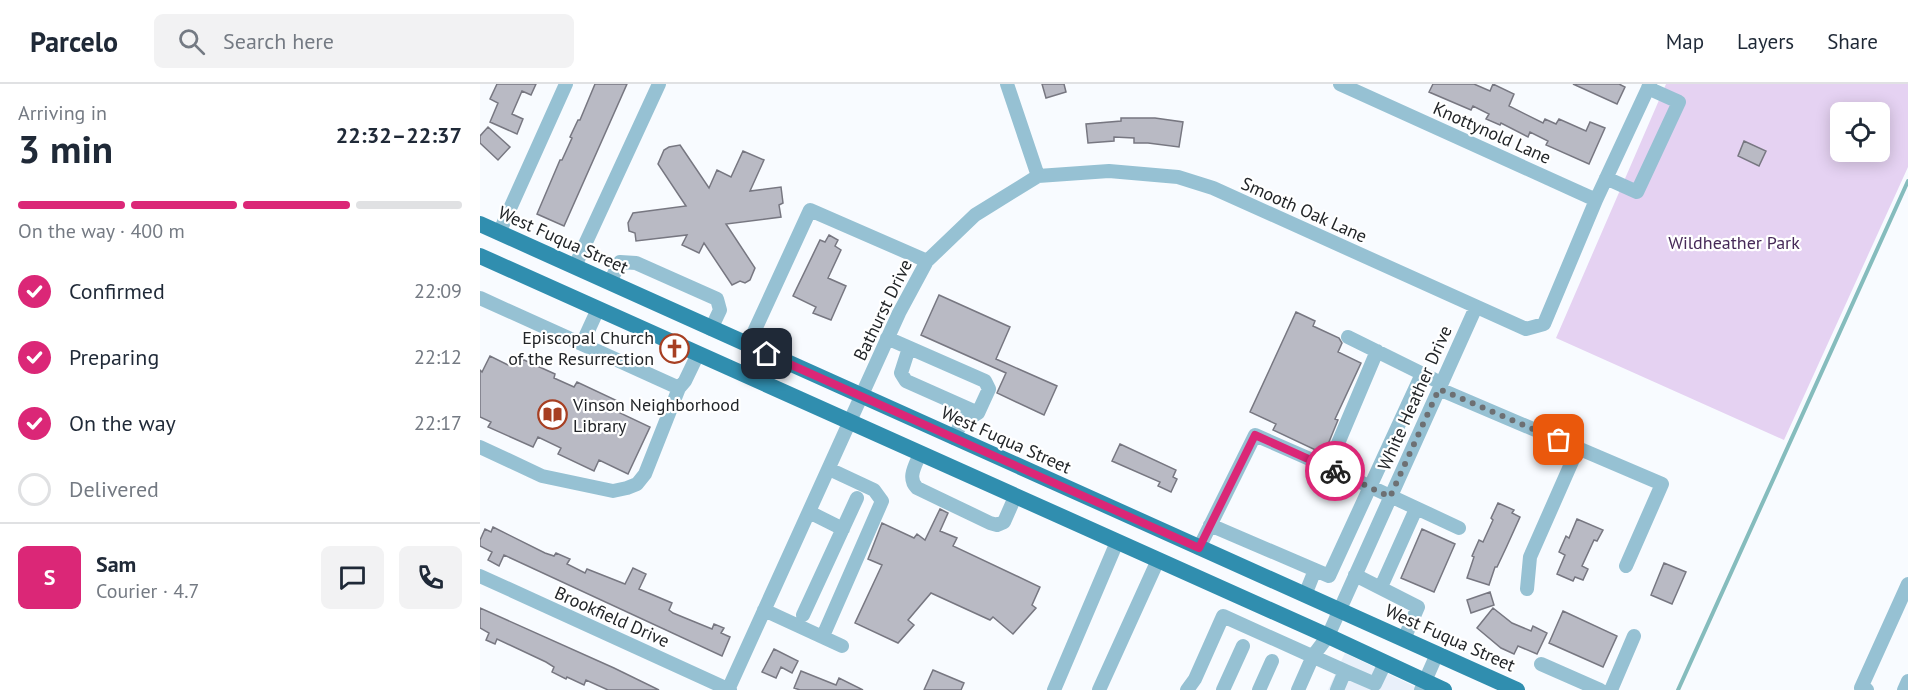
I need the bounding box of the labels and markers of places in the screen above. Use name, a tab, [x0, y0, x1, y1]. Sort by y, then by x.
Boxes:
place label: Episcopal Church of the Resurrection	[508, 326, 654, 370]
pin	[741, 328, 792, 379]
church icon: Episcopal Church of the Resurrection	[659, 332, 691, 364]
place label: Vinson Neighborhood Library	[572, 393, 740, 437]
library icon: Vinson Neighborhood Library	[536, 399, 568, 431]
pin	[1533, 414, 1584, 465]

